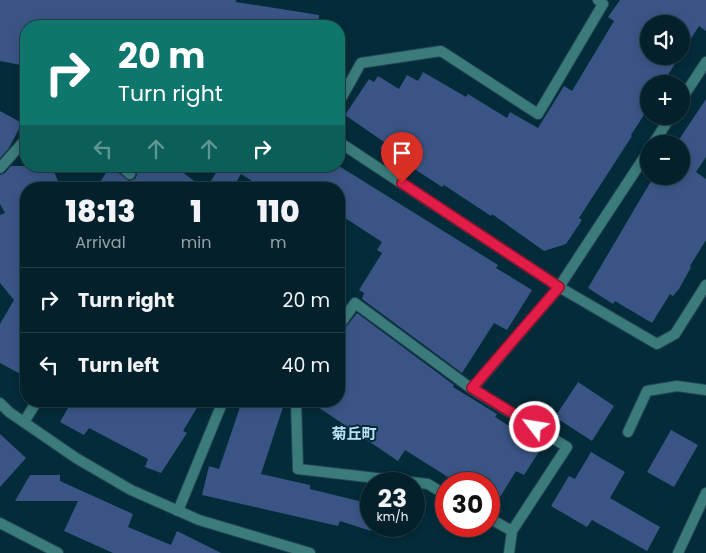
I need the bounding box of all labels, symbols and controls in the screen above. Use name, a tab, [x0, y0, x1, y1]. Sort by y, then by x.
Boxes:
map controls	[640, 15, 690, 185]
button: sound	[640, 15, 690, 65]
text: 20 m	[118, 31, 205, 80]
icon: right	[35, 40, 100, 105]
button: +	[640, 75, 690, 125]
text: Turn right	[118, 78, 223, 109]
pin	[381, 132, 423, 183]
icon: left	[89, 135, 117, 163]
icon: ahead	[142, 135, 170, 163]
icon: ahead	[195, 135, 223, 163]
icon: right	[248, 135, 276, 163]
button: −	[640, 135, 690, 185]
icon: arrive	[388, 139, 416, 167]
text: 18:13	[65, 190, 135, 233]
text: 1	[190, 190, 202, 233]
text: 110	[257, 190, 300, 233]
text: Arrival	[75, 231, 126, 254]
text: min	[181, 231, 211, 254]
text: m	[270, 231, 286, 254]
icon: right	[35, 286, 63, 314]
text: Turn right	[78, 287, 174, 314]
text: 20 m	[282, 287, 330, 314]
icon: left	[35, 351, 63, 379]
text: Turn left	[78, 352, 159, 379]
text: 40 m	[281, 352, 330, 379]
position arrow	[508, 400, 560, 452]
district label: 菊丘町	[331, 423, 377, 444]
speed limit sign: 30	[435, 472, 500, 537]
text: 23	[378, 481, 407, 516]
text: km/h	[377, 508, 408, 525]

